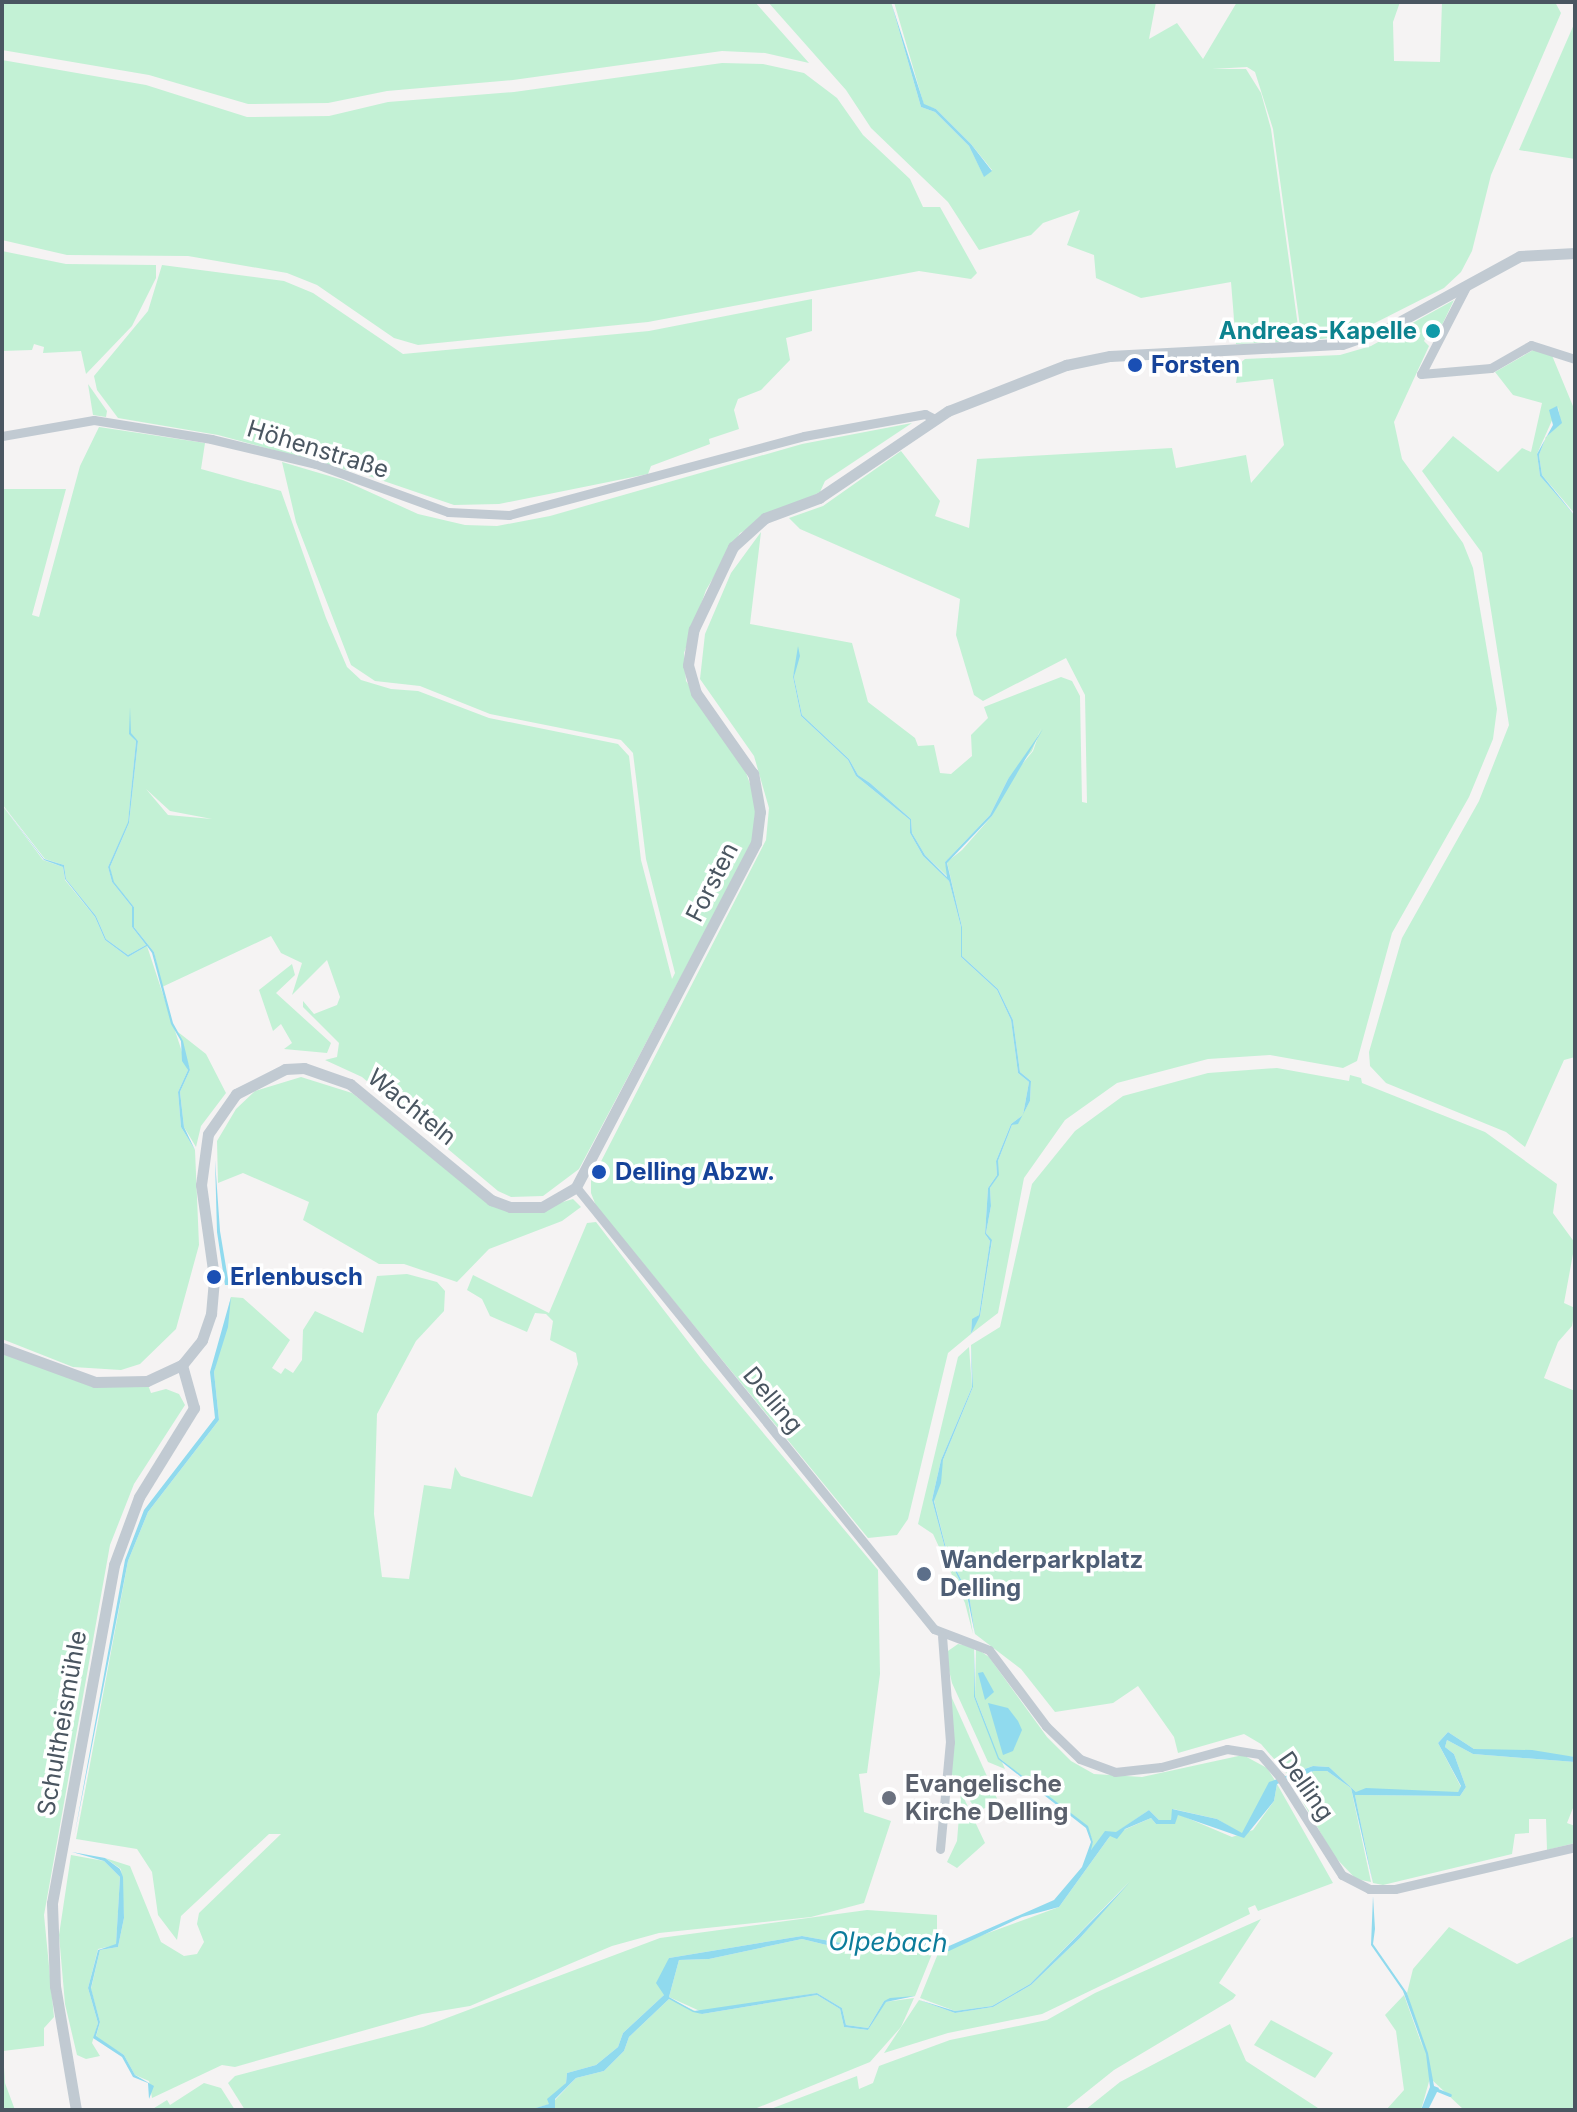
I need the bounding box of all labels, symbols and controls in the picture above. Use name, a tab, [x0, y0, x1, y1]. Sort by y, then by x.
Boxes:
place label: Andreas-Kapelle	[1219, 317, 1417, 345]
marker: Andreas-Kapelle	[1424, 322, 1442, 340]
place label: Forsten	[1151, 351, 1240, 379]
marker: Forsten	[1126, 356, 1144, 374]
street label: Höhenstraße	[244, 414, 392, 484]
street label: Forsten	[680, 838, 744, 926]
street label: Wachteln	[362, 1063, 462, 1151]
place label: Delling Abzw.	[615, 1158, 775, 1186]
marker: Delling Abzw.	[590, 1163, 608, 1181]
place label: Erlenbusch	[230, 1263, 363, 1291]
marker: Erlenbusch	[205, 1268, 223, 1286]
street label: Delling	[737, 1361, 809, 1439]
place label: Wanderparkplatz Delling	[940, 1546, 1143, 1602]
marker: Wanderparkplatz Delling	[915, 1565, 933, 1583]
street label: Schultheismühle	[32, 1628, 92, 1818]
street label: Delling	[1272, 1746, 1340, 1826]
place label: Evangelische Kirche Delling	[905, 1770, 1068, 1826]
marker: Evangelische Kirche Delling	[880, 1789, 898, 1807]
water label: Olpebach	[828, 1925, 948, 1959]

